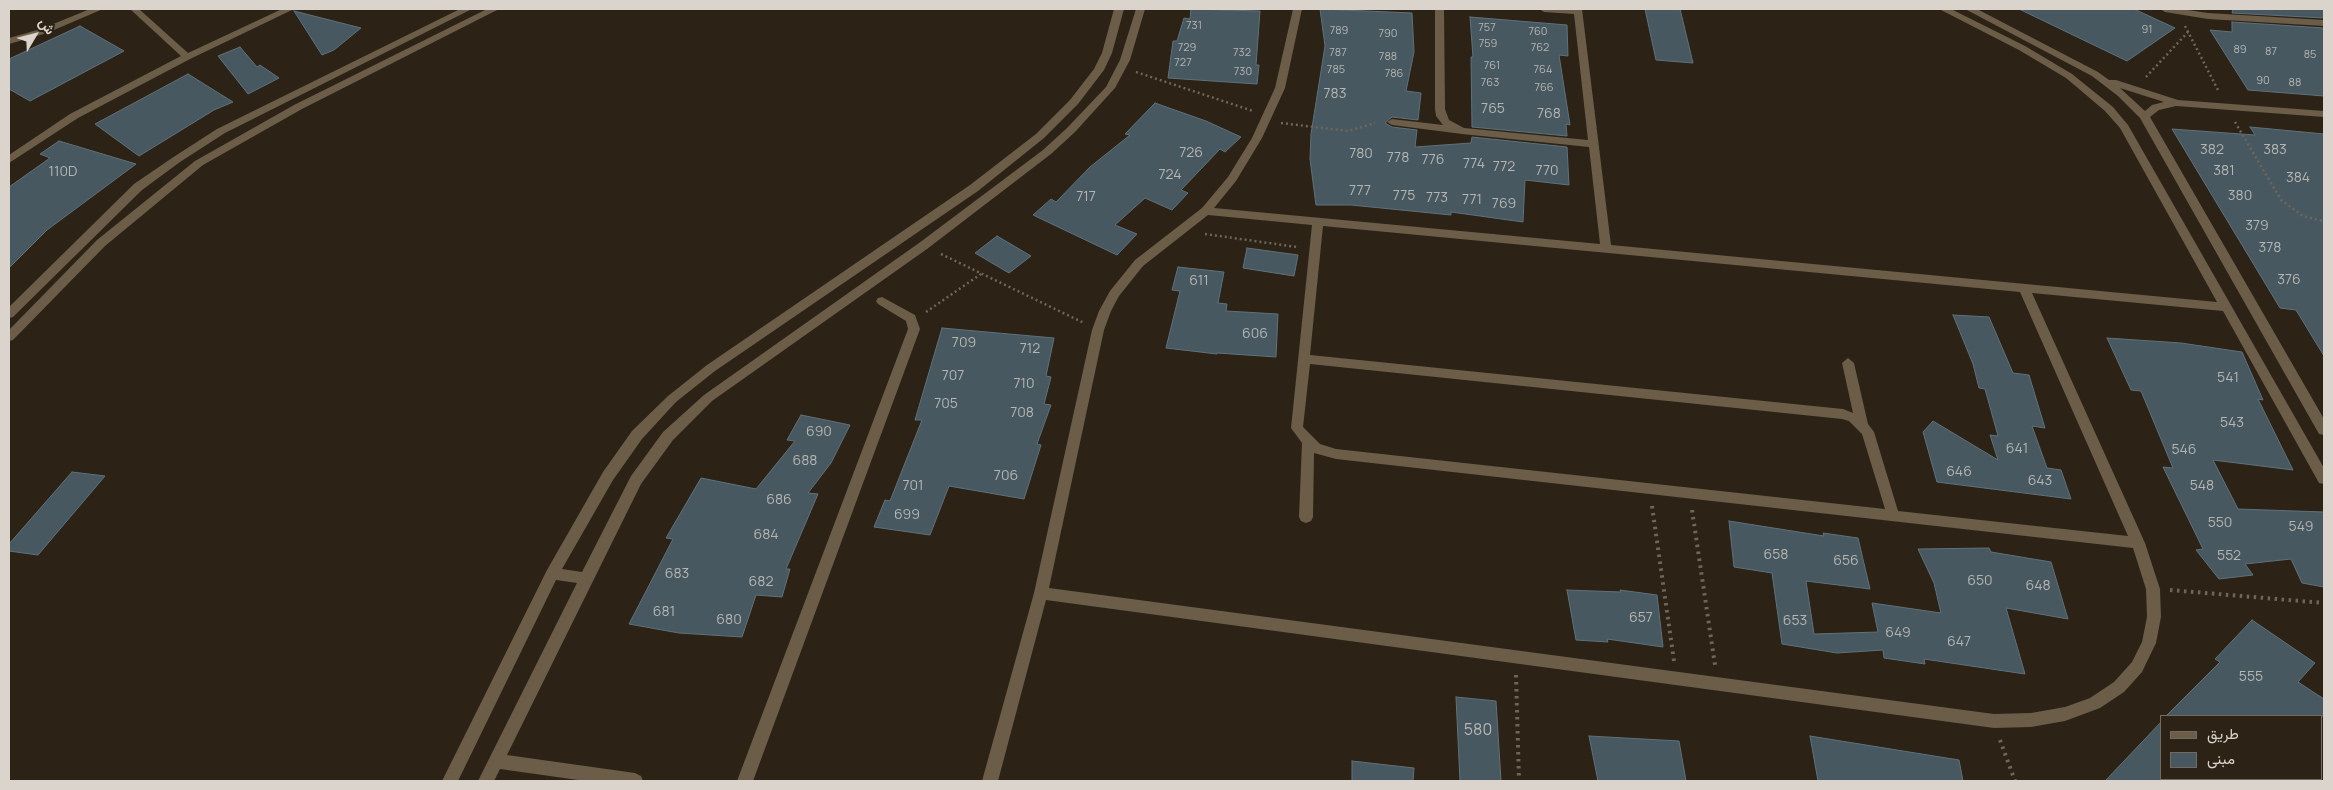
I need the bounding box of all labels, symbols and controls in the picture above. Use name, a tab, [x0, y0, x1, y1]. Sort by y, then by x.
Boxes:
north arrow	[10, 10, 60, 60]
text: ش	[35, 13, 60, 38]
house number: 731	[1186, 19, 1202, 33]
house number: 757	[1478, 21, 1496, 35]
house number: 91	[2141, 23, 2153, 37]
house number: 789	[1330, 24, 1348, 38]
house number: 760	[1528, 25, 1548, 39]
house number: 790	[1378, 27, 1398, 41]
house number: 759	[1479, 37, 1497, 51]
house number: 729	[1178, 41, 1196, 55]
house number: 762	[1531, 41, 1549, 55]
house number: 89	[2233, 43, 2247, 57]
house number: 87	[2265, 45, 2277, 59]
house number: 732	[1233, 46, 1251, 60]
house number: 787	[1329, 46, 1347, 60]
house number: 85	[2304, 48, 2316, 62]
house number: 788	[1379, 50, 1397, 64]
house number: 727	[1174, 56, 1192, 70]
house number: 761	[1484, 59, 1500, 73]
house number: 785	[1327, 63, 1345, 77]
house number: 764	[1534, 63, 1552, 77]
house number: 730	[1234, 65, 1252, 79]
house number: 786	[1385, 67, 1403, 81]
house number: 90	[2256, 74, 2270, 88]
house number: 763	[1481, 76, 1499, 90]
house number: 88	[2289, 76, 2301, 90]
house number: 766	[1534, 81, 1554, 95]
house number: 783	[1324, 86, 1346, 102]
house number: 765	[1481, 101, 1505, 117]
house number: 768	[1537, 106, 1561, 122]
house number: 382	[2200, 142, 2224, 158]
house number: 383	[2263, 142, 2287, 158]
house number: 726	[1179, 145, 1203, 161]
house number: 780	[1349, 146, 1373, 162]
house number: 778	[1387, 150, 1409, 166]
house number: 776	[1421, 152, 1445, 168]
house number: 774	[1463, 156, 1485, 172]
house number: 772	[1493, 159, 1515, 175]
house number: 770	[1536, 163, 1558, 179]
house number: 381	[2213, 163, 2235, 179]
house number: 110D	[49, 164, 77, 180]
house number: 724	[1159, 167, 1181, 183]
house number: 384	[2286, 170, 2310, 186]
house number: 777	[1349, 183, 1371, 199]
house number: 775	[1393, 188, 1415, 204]
house number: 380	[2228, 188, 2252, 204]
house number: 717	[1076, 189, 1096, 205]
house number: 773	[1426, 190, 1448, 206]
house number: 771	[1462, 192, 1482, 208]
house number: 769	[1492, 196, 1516, 212]
house number: 379	[2245, 218, 2269, 234]
house number: 378	[2259, 240, 2281, 256]
house number: 376	[2277, 272, 2301, 288]
house number: 611	[1189, 273, 1209, 289]
house number: 606	[1242, 326, 1268, 342]
house number: 709	[952, 335, 976, 351]
house number: 712	[1020, 341, 1040, 357]
house number: 707	[942, 368, 964, 384]
house number: 541	[2217, 370, 2239, 386]
house number: 710	[1013, 376, 1035, 392]
house number: 705	[934, 396, 958, 412]
house number: 708	[1010, 405, 1034, 421]
house number: 543	[2220, 415, 2244, 431]
house number: 690	[806, 424, 832, 440]
house number: 641	[2006, 441, 2028, 457]
house number: 546	[2171, 442, 2197, 458]
house number: 688	[793, 453, 817, 469]
house number: 646	[1946, 464, 1972, 480]
house number: 706	[994, 468, 1018, 484]
house number: 643	[2028, 473, 2052, 489]
house number: 701	[902, 478, 924, 494]
house number: 548	[2190, 478, 2214, 494]
house number: 686	[766, 492, 792, 508]
house number: 699	[894, 507, 920, 523]
house number: 550	[2208, 515, 2232, 531]
house number: 549	[2289, 519, 2313, 535]
house number: 684	[753, 527, 779, 543]
house number: 658	[1764, 547, 1788, 563]
house number: 552	[2217, 548, 2241, 564]
house number: 656	[1833, 553, 1859, 569]
house number: 683	[665, 566, 689, 582]
house number: 650	[1967, 573, 1993, 589]
house number: 682	[749, 574, 773, 590]
house number: 648	[2025, 578, 2051, 594]
house number: 681	[653, 604, 675, 620]
house number: 657	[1629, 610, 1653, 626]
house number: 680	[716, 612, 742, 628]
house number: 653	[1783, 613, 1807, 629]
house number: 649	[1885, 625, 1911, 641]
house number: 647	[1947, 634, 1971, 650]
house number: 555	[2239, 669, 2263, 685]
legend	[2160, 715, 2323, 780]
house number: 580	[1464, 721, 1492, 741]
text: طريق	[2207, 723, 2239, 744]
text: مبنى	[2207, 748, 2235, 769]

